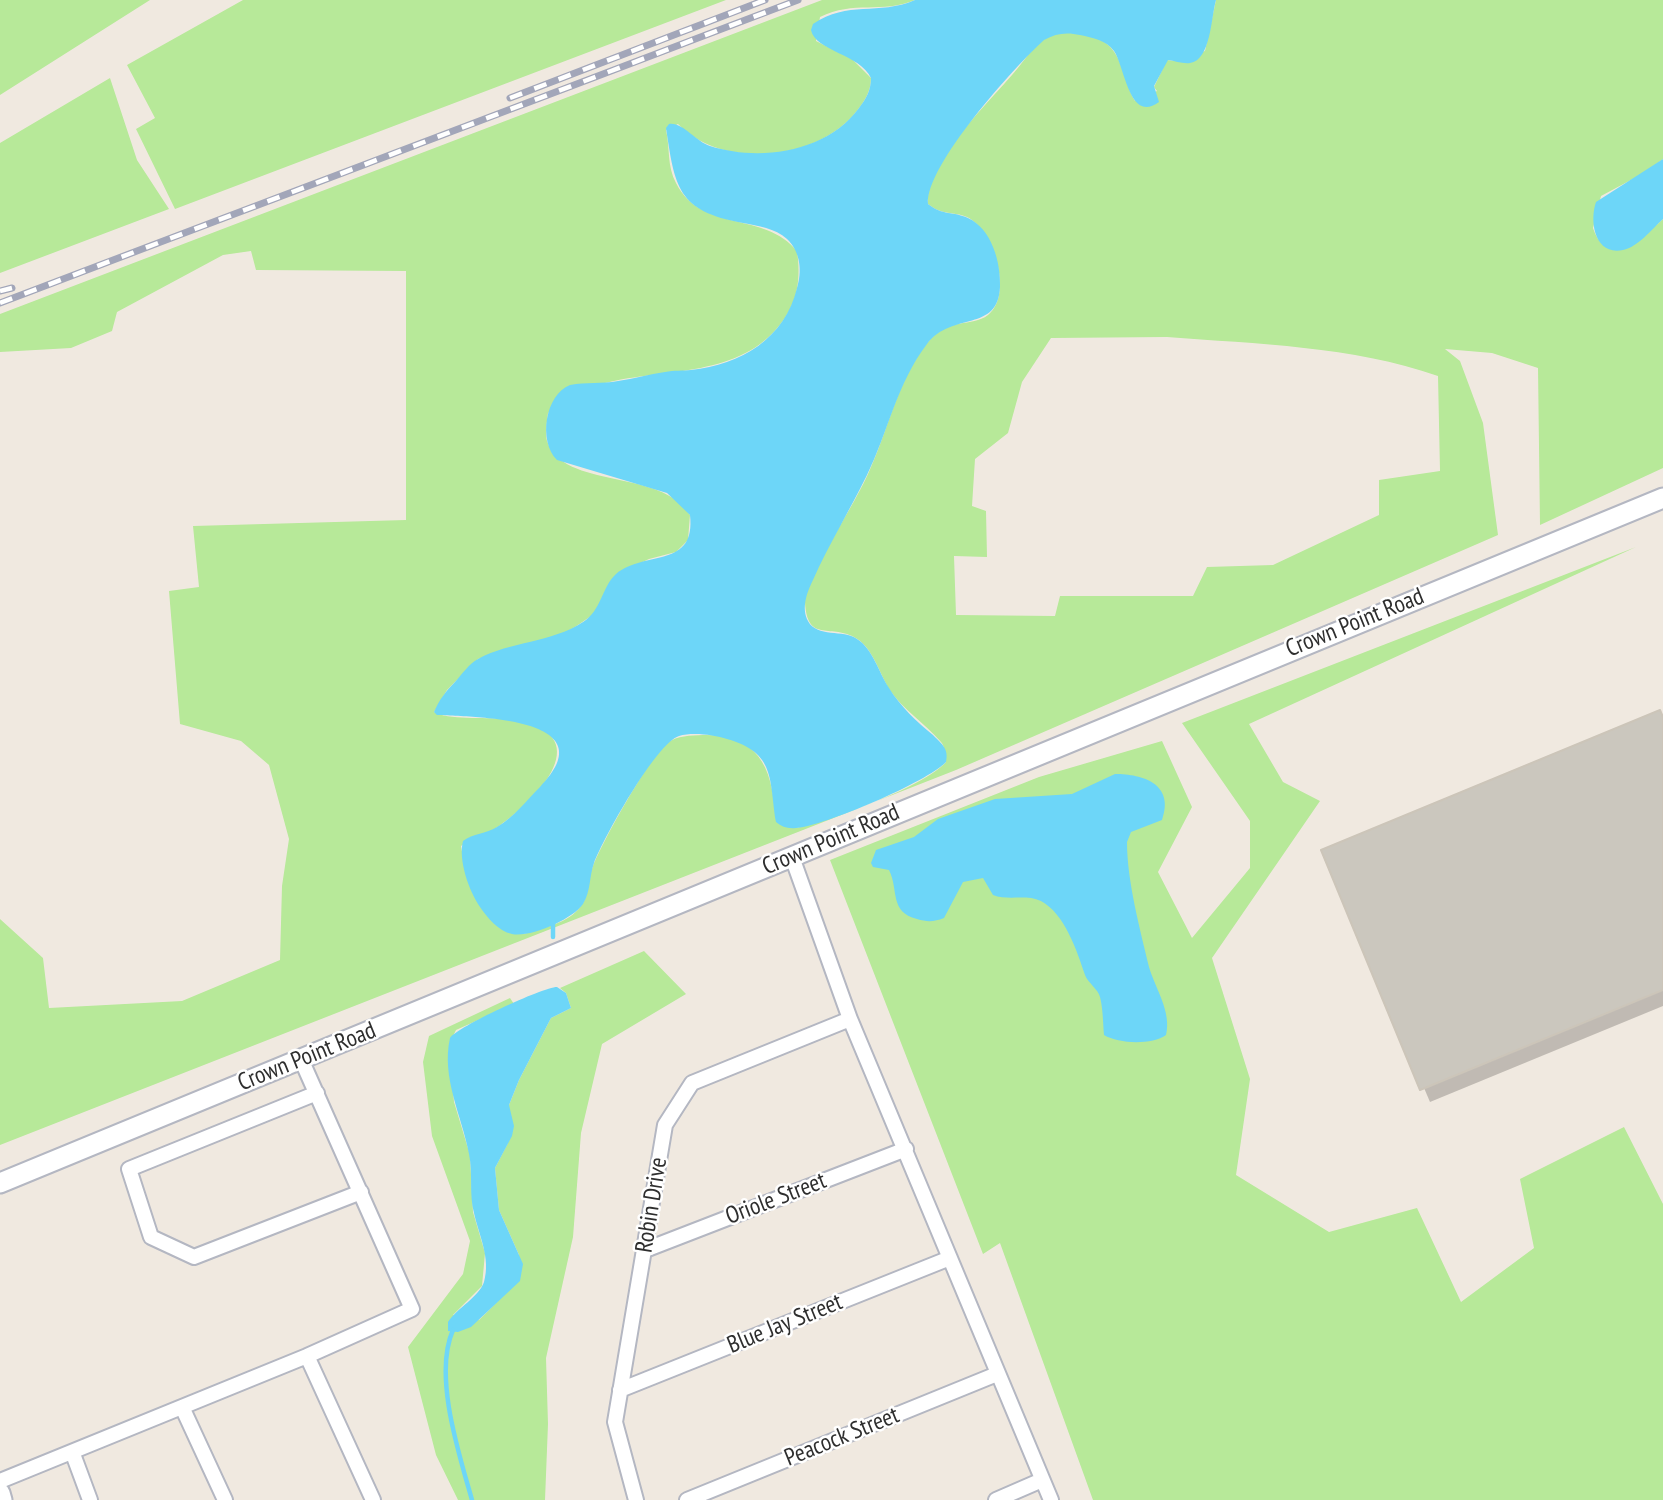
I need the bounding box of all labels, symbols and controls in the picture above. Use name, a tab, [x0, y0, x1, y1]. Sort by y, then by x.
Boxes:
street label: Crown Point Road	[1282, 582, 1428, 664]
street label: Crown Point Road	[758, 798, 904, 882]
street label: Crown Point Road	[234, 1016, 380, 1098]
street label: Robin Drive	[630, 1155, 674, 1255]
street label: Oriole Street	[722, 1167, 830, 1231]
street label: Blue Jay Street	[723, 1288, 847, 1360]
street label: Peacock Street	[781, 1401, 903, 1473]

